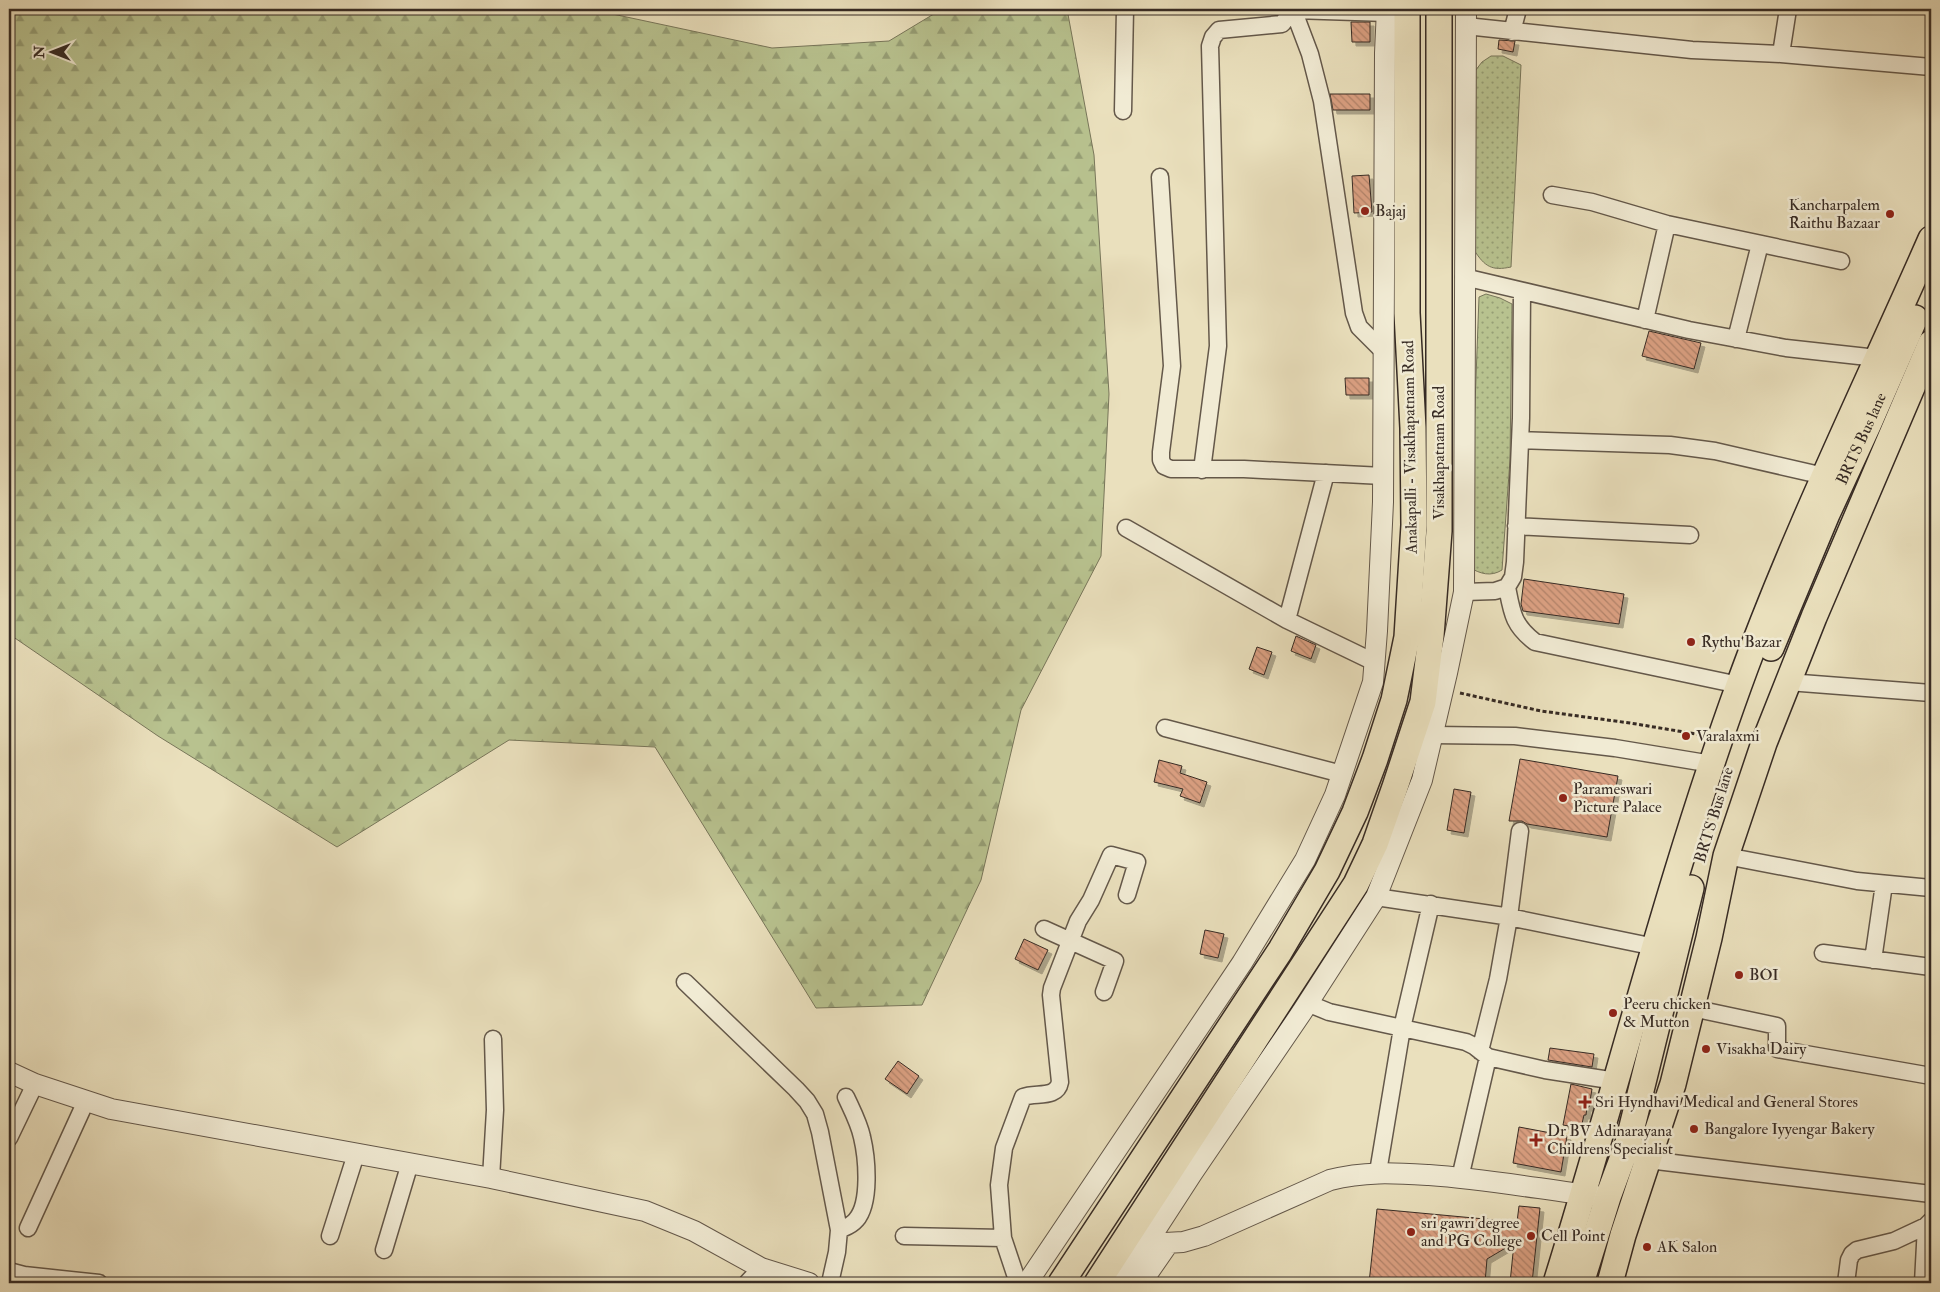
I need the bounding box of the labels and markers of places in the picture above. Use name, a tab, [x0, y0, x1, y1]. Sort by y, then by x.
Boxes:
place label: Kancharpalem Raithu Bazaar	[1789, 195, 1881, 233]
place label: Bajaj	[1375, 201, 1406, 221]
marker: Bajaj	[1359, 205, 1371, 217]
marker: Kancharpalem Raithu Bazaar	[1884, 208, 1896, 220]
place label: Rythu Bazar	[1701, 632, 1782, 652]
marker: Rythu Bazar	[1685, 636, 1697, 648]
place label: Varalaxmi	[1696, 726, 1760, 746]
marker: Varalaxmi	[1680, 730, 1692, 742]
place label: Parameswari Picture Palace	[1573, 779, 1662, 817]
marker: Parameswari Picture Palace	[1557, 792, 1569, 804]
place label: BOI	[1749, 965, 1779, 985]
marker: BOI	[1733, 969, 1745, 981]
place label: Peeru chicken & Mutton	[1623, 994, 1711, 1032]
marker: Peeru chicken & Mutton	[1607, 1007, 1619, 1019]
place label: Visakha Dairy	[1716, 1039, 1807, 1059]
marker: Visakha Dairy	[1700, 1043, 1712, 1055]
place label: Sri Hyndhavi Medical and General Stores	[1595, 1092, 1858, 1112]
marker: Sri Hyndhavi Medical and General Stores	[1579, 1096, 1591, 1108]
place label: Bangalore Iyyengar Bakery	[1704, 1119, 1875, 1139]
place label: Dr BV Adinarayana Childrens Specialist	[1547, 1121, 1673, 1160]
marker: Bangalore Iyyengar Bakery	[1688, 1123, 1700, 1135]
marker: Dr BV Adinarayana Childrens Specialist	[1529, 1133, 1543, 1147]
place label: sri gawri degree and PG College	[1421, 1213, 1522, 1251]
marker: sri gawri degree and PG College	[1405, 1226, 1417, 1238]
place label: Cell Point	[1541, 1226, 1605, 1246]
marker: Cell Point	[1525, 1230, 1537, 1242]
place label: AK Salon	[1656, 1237, 1717, 1257]
marker: AK Salon	[1641, 1241, 1653, 1253]

